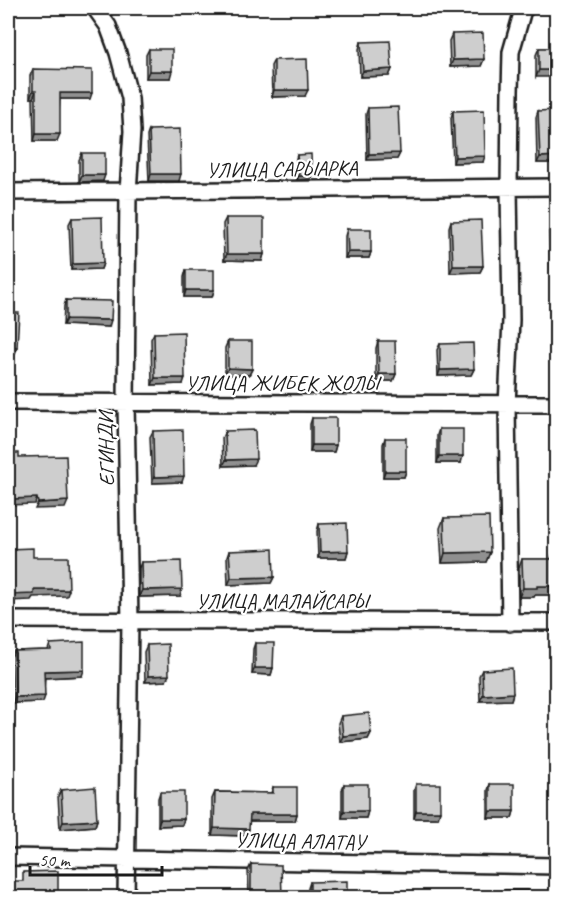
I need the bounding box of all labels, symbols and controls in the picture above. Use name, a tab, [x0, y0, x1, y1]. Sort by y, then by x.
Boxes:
street label: УЛИЦА САРЫАРКА	[206, 155, 358, 183]
street label: УЛИЦА ЖИБЕК ЖОЛЫ	[185, 370, 383, 396]
street label: ЕГИНДИ	[92, 408, 120, 486]
street label: УЛИЦА МАЛАЙСАРЫ	[196, 588, 372, 614]
street label: УЛИЦА АЛАТАУ	[235, 827, 369, 855]
scale bar	[30, 839, 162, 877]
text: 50 m	[39, 849, 72, 871]

